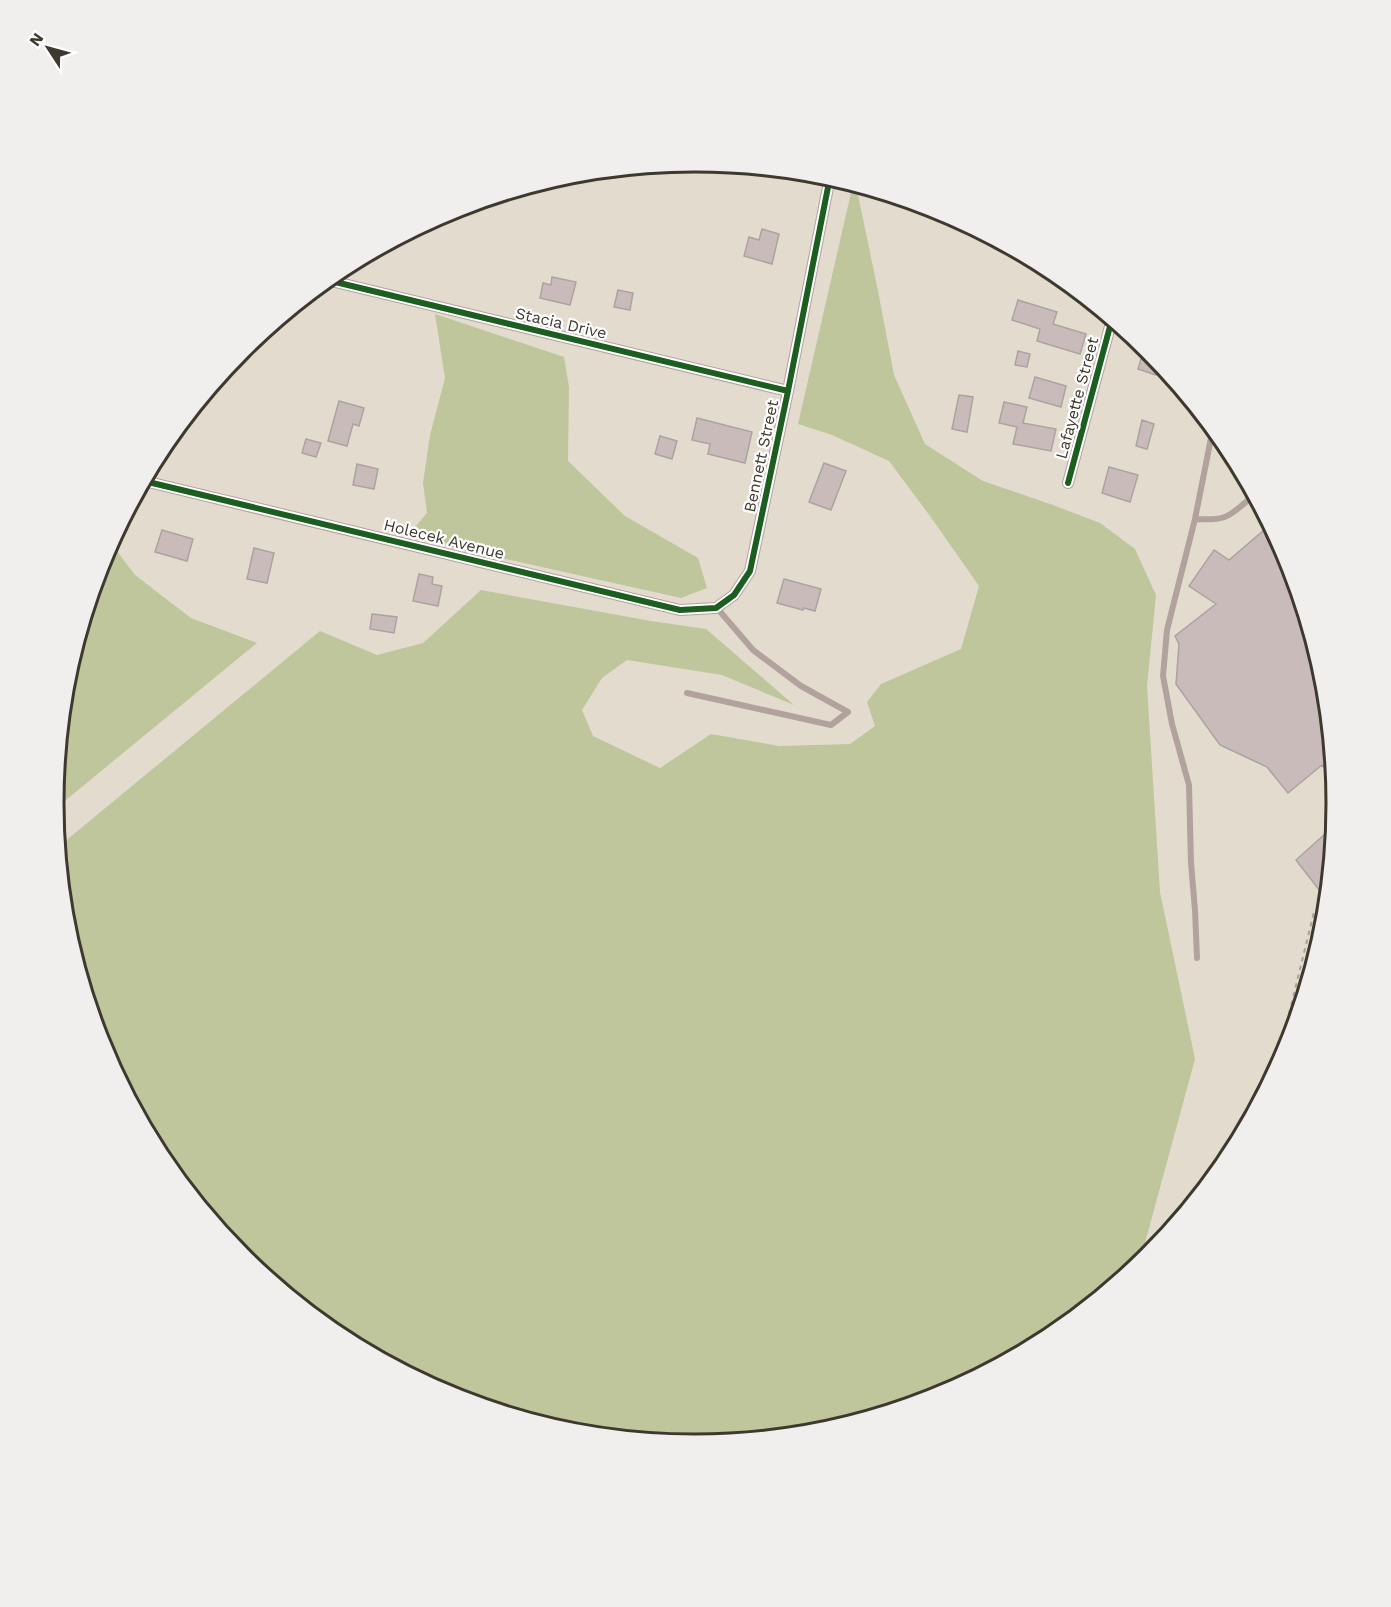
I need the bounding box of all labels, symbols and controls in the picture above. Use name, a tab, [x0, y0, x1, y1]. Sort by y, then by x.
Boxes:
north arrow	[18, 18, 78, 78]
text: N	[25, 29, 47, 50]
street label: Stacia Drive	[513, 303, 609, 343]
street label: Lafayette Street	[1052, 335, 1102, 461]
street label: Bennett Street	[740, 398, 782, 514]
street label: Holecek Avenue	[382, 515, 506, 563]

